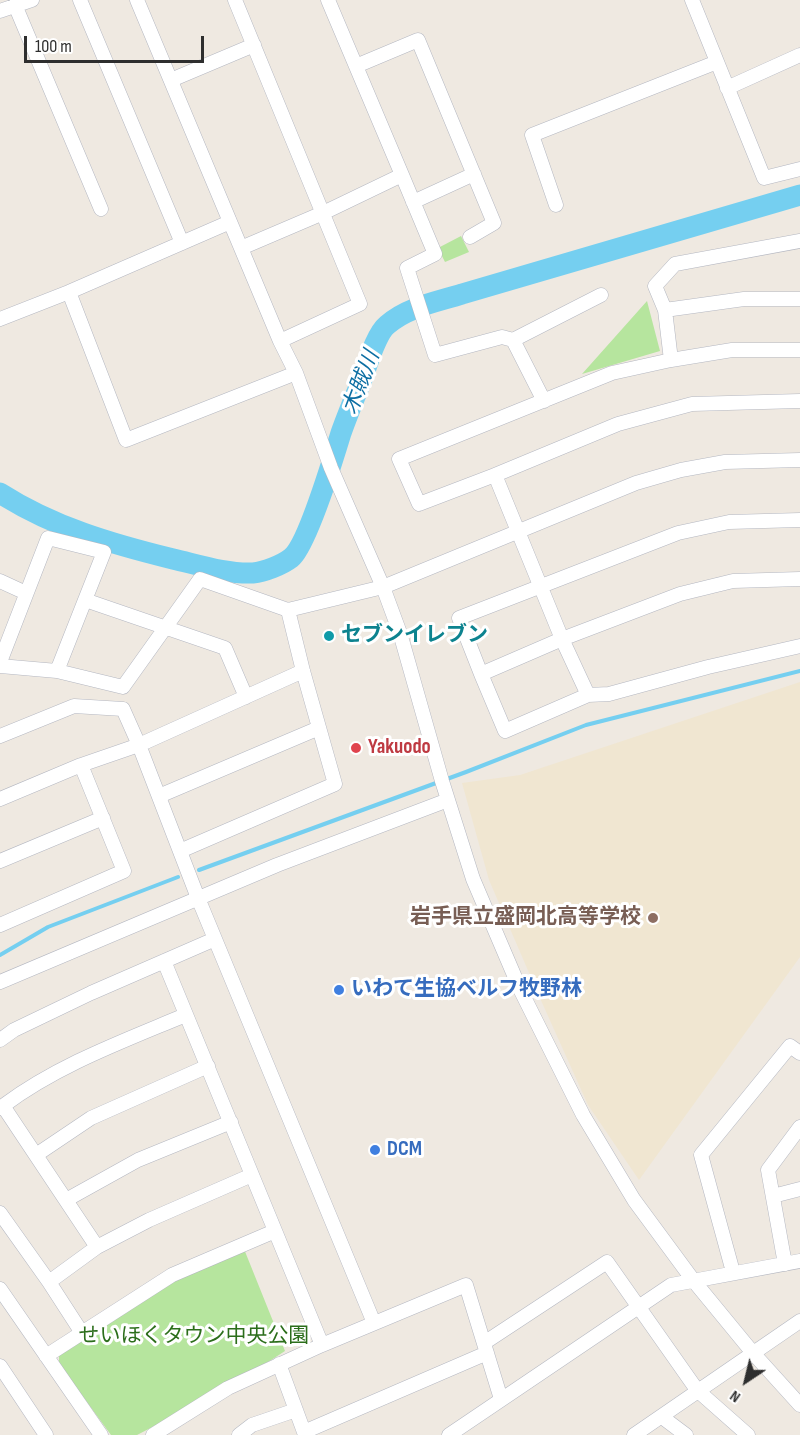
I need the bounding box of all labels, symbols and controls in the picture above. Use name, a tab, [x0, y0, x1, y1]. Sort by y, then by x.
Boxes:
scale bar	[27, 24, 207, 62]
text: 100 m	[35, 36, 72, 57]
water label: 木賊川	[338, 347, 386, 419]
place label: セブンイレブン	[341, 623, 488, 649]
marker: セブンイレブン	[322, 629, 336, 643]
place label: Yakuodo	[368, 735, 431, 761]
marker: Yakuodo	[349, 741, 363, 755]
place label: 岩手県立盛岡北高等学校	[410, 905, 641, 931]
marker: 岩手県立盛岡北高等学校	[646, 911, 660, 925]
place label: いわて生協ベルフ牧野林	[351, 977, 582, 1003]
marker: いわて生協ベルフ牧野林	[332, 983, 346, 997]
place label: DCM	[387, 1137, 422, 1163]
marker: DCM	[368, 1143, 382, 1157]
park label: せいほくタウン中央公園	[79, 1324, 309, 1350]
north arrow	[716, 1351, 776, 1411]
text: N	[726, 1386, 744, 1406]

